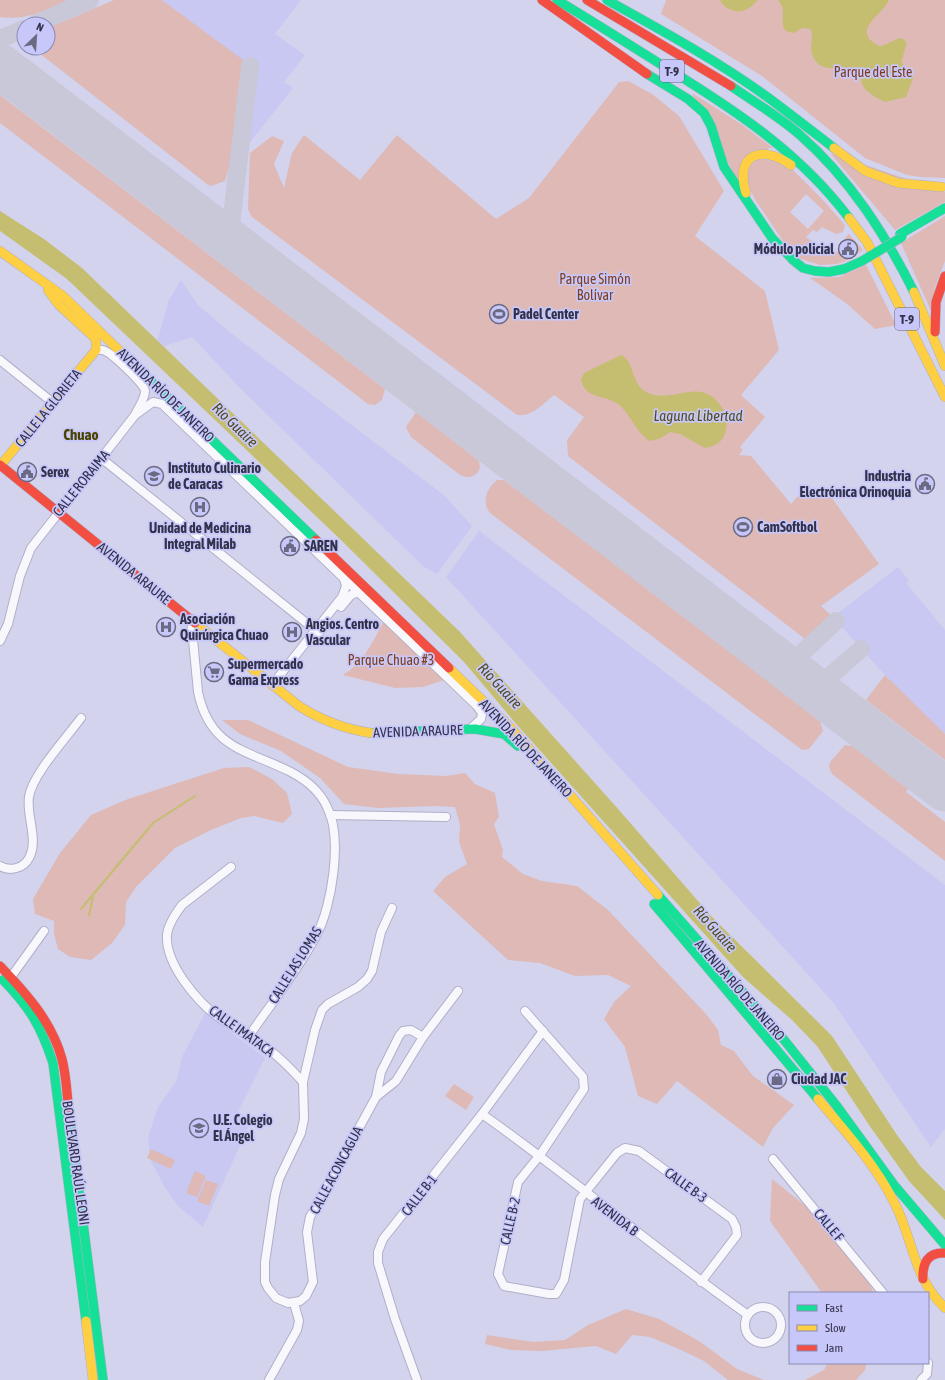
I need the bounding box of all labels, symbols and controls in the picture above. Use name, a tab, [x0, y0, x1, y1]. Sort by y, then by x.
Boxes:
north arrow	[16, 16, 56, 56]
text: N	[35, 20, 46, 34]
road number: T-9	[660, 60, 684, 82]
park label: Parque del Este	[834, 64, 912, 80]
public building icon: Módulo policial	[837, 238, 859, 260]
place label: Módulo policial	[754, 241, 834, 257]
park label: Parque Simón Bolívar	[559, 271, 631, 303]
sports icon: Padel Center	[488, 303, 510, 325]
place label: Padel Center	[513, 306, 579, 322]
road number: T-9	[895, 308, 919, 330]
street label: AVENIDA RÍO DE JANEIRO	[114, 345, 218, 445]
street label: CALLE LA GLORIETA	[12, 366, 84, 450]
water label: Río Guaire	[209, 399, 262, 450]
water label: Laguna Libertad	[653, 407, 743, 424]
district label: Chuao	[63, 426, 99, 443]
street label: CALLE RORAIMA	[49, 447, 113, 519]
place label: Instituto Culinario de Caracas	[168, 460, 261, 492]
public building icon: Serex	[16, 461, 38, 483]
place label: Serex	[41, 464, 70, 480]
school or university icon: Instituto Culinario de Caracas	[143, 465, 165, 487]
place label: Industria Electrónica Orinoquia	[800, 468, 911, 500]
public building icon: Industria Electrónica Orinoquia	[914, 473, 936, 495]
hospital icon: Unidad de Medicina Integral Milab	[189, 496, 211, 518]
sports icon: CamSoftbol	[732, 516, 754, 538]
place label: CamSoftbol	[757, 519, 817, 535]
place label: Unidad de Medicina Integral Milab	[149, 520, 252, 552]
public building icon: SAREN	[279, 535, 301, 557]
place label: SAREN	[304, 538, 338, 554]
street label: AVENIDA ARAURE	[94, 539, 174, 607]
place label: Asociación Quirúrgica Chuao	[179, 611, 269, 643]
hospital icon: Asociación Quirúrgica Chuao	[155, 616, 177, 638]
place label: Angios. Centro Vascular	[305, 616, 379, 648]
hospital icon: Angios. Centro Vascular	[281, 621, 303, 643]
park label: Parque Chuao #3	[348, 652, 434, 668]
place label: Supermercado Gama Express	[228, 656, 304, 688]
water label: Río Guaire	[475, 659, 526, 712]
supermarket icon: Supermercado Gama Express	[203, 661, 225, 683]
street label: AVENIDA RÍO DE JANEIRO	[476, 696, 576, 800]
street label: AVENIDA ARAURE	[373, 721, 463, 741]
water label: Río Guaire	[690, 902, 741, 955]
street label: CALLE LAS LOMAS	[265, 924, 325, 1006]
street label: AVENIDA RÍO DE JANEIRO	[692, 936, 788, 1044]
street label: CALLE IMATACA	[206, 1002, 278, 1060]
shop icon: Ciudad JAC	[766, 1068, 788, 1090]
place label: Ciudad JAC	[791, 1071, 847, 1087]
street label: BOULEVARD RAÚL LEONI	[59, 1100, 93, 1226]
place label: U.E. Colegio El Ángel	[213, 1112, 273, 1144]
school or university icon: U.E. Colegio El Ángel	[188, 1117, 210, 1139]
street label: CALLE ACONCAGUA	[306, 1123, 366, 1217]
street label: CALLE B-3	[662, 1164, 710, 1206]
street label: CALLE B-1	[398, 1171, 440, 1219]
street label: AVENIDA B	[589, 1193, 642, 1239]
street label: CALLE B-2	[497, 1196, 523, 1246]
street label: CALLE F	[811, 1205, 847, 1245]
legend	[789, 1292, 929, 1364]
text: Fast	[825, 1301, 843, 1315]
text: Slow	[825, 1321, 846, 1335]
text: Jam	[825, 1341, 843, 1355]

